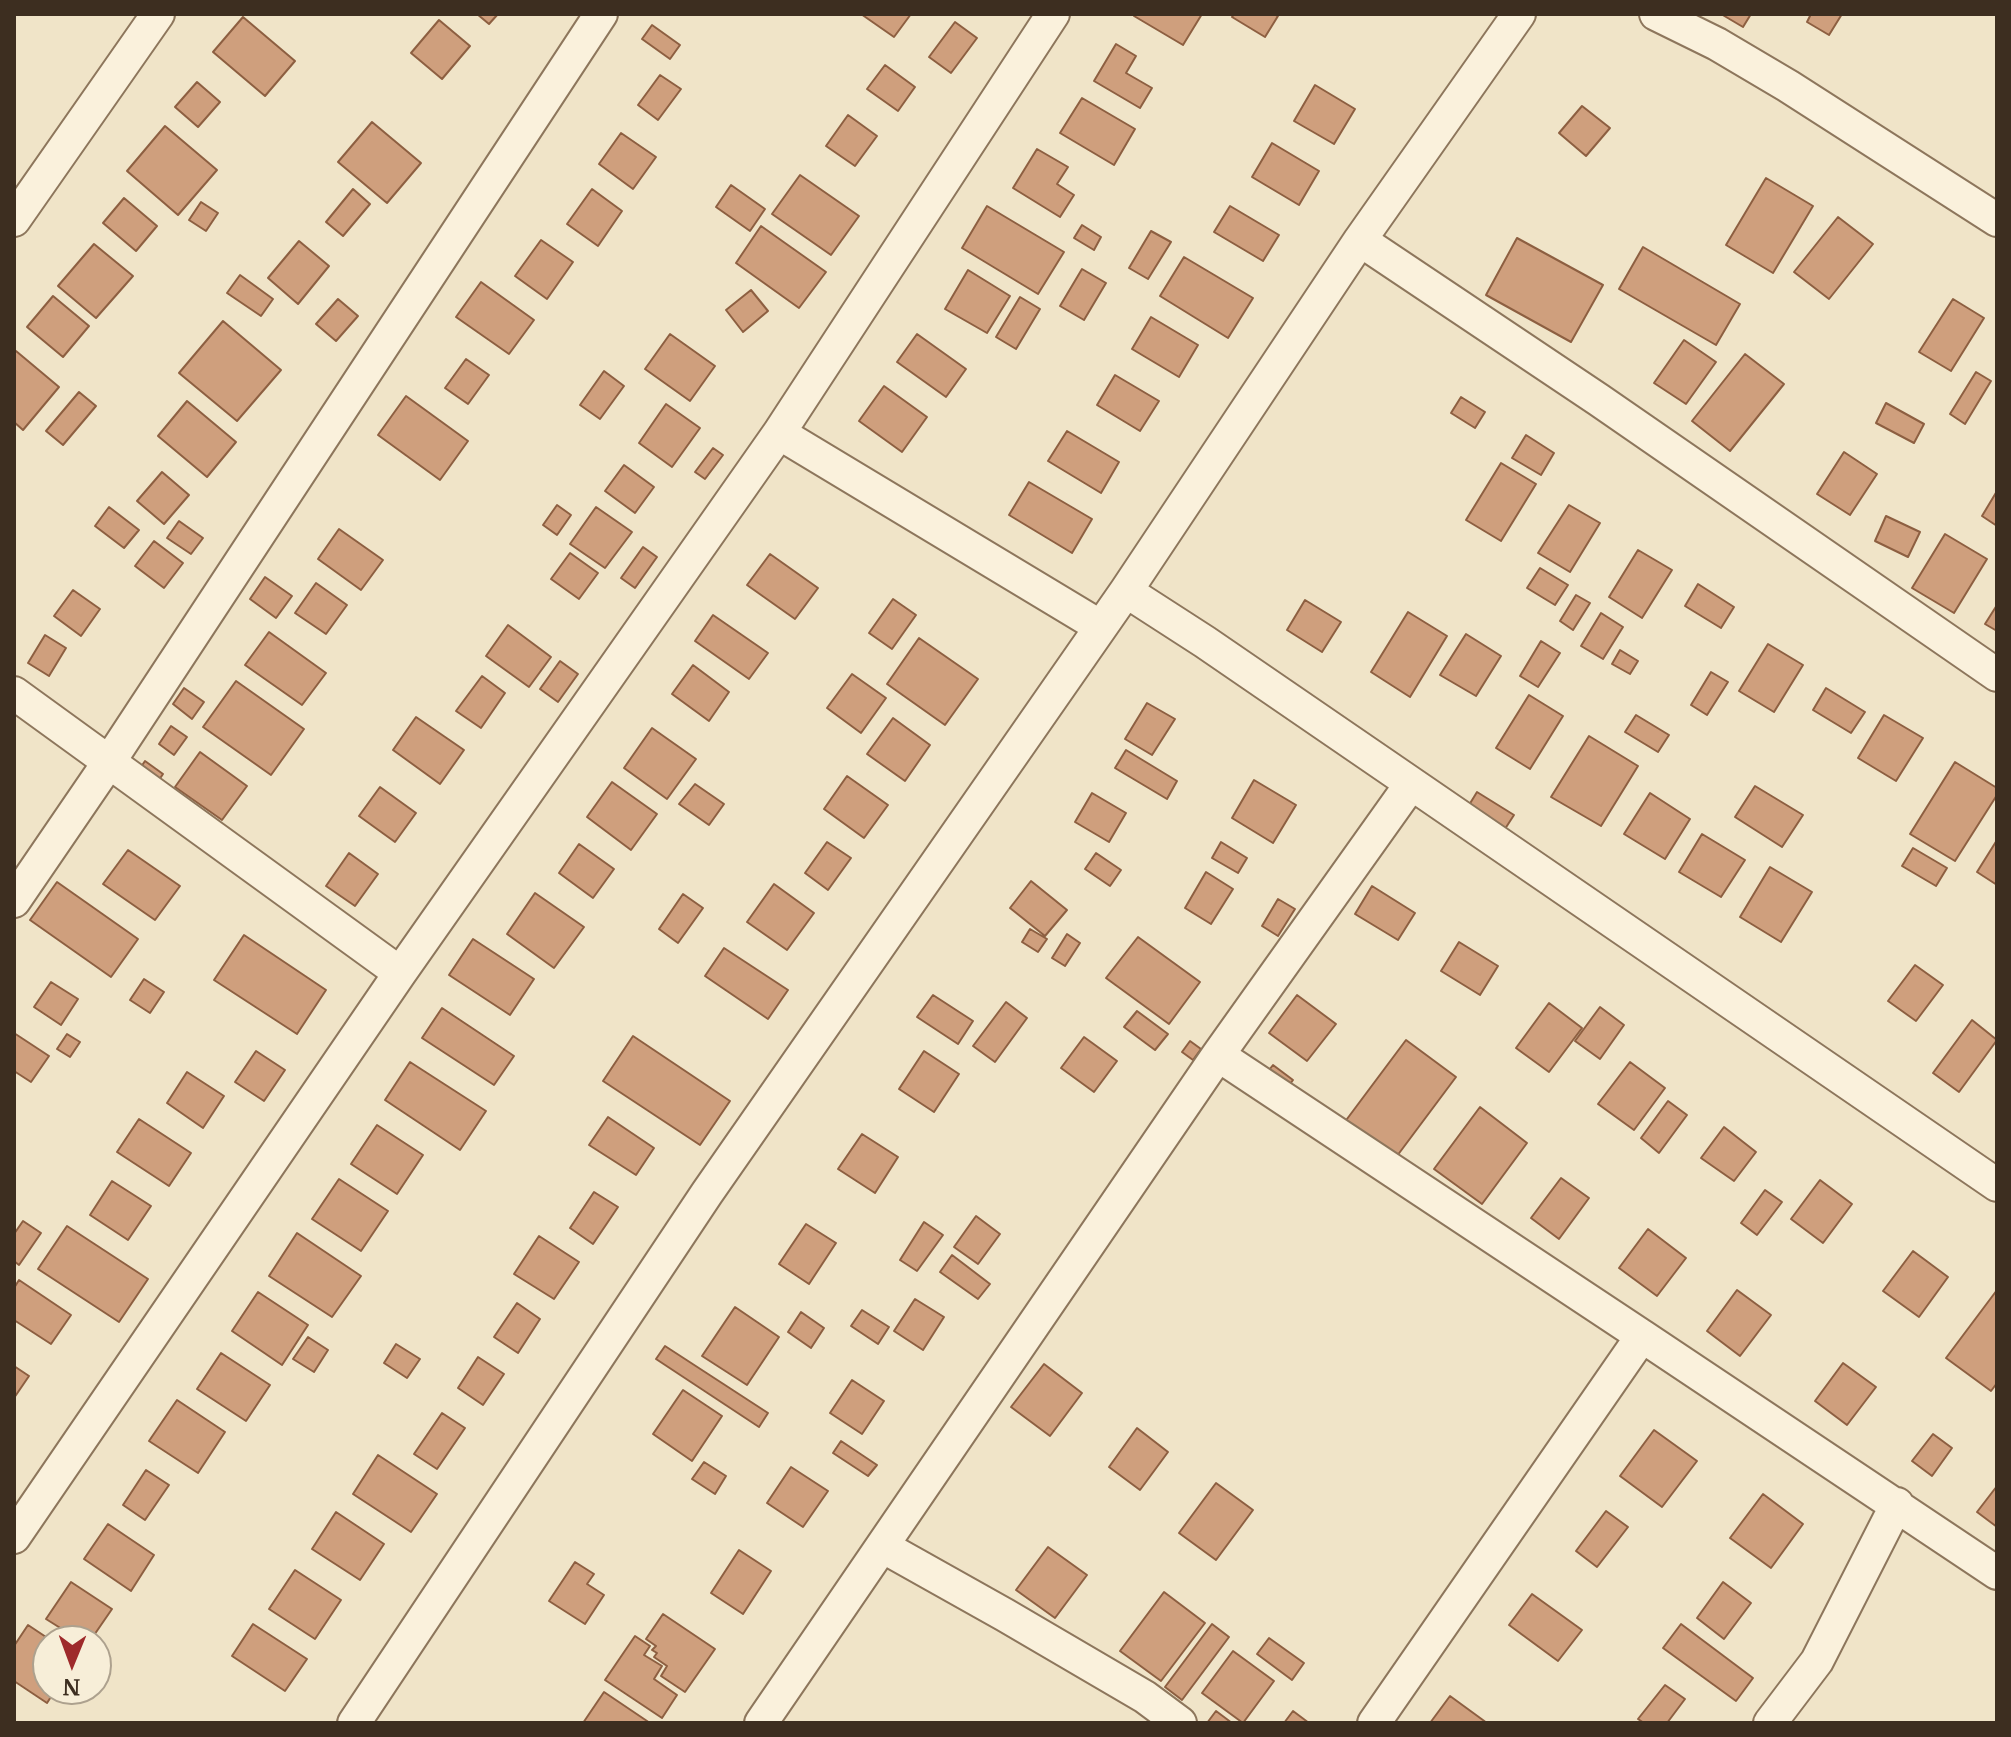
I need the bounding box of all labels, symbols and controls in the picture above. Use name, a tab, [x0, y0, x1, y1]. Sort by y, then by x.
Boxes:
north arrow	[32, 1625, 112, 1705]
text: N	[63, 1673, 81, 1701]

